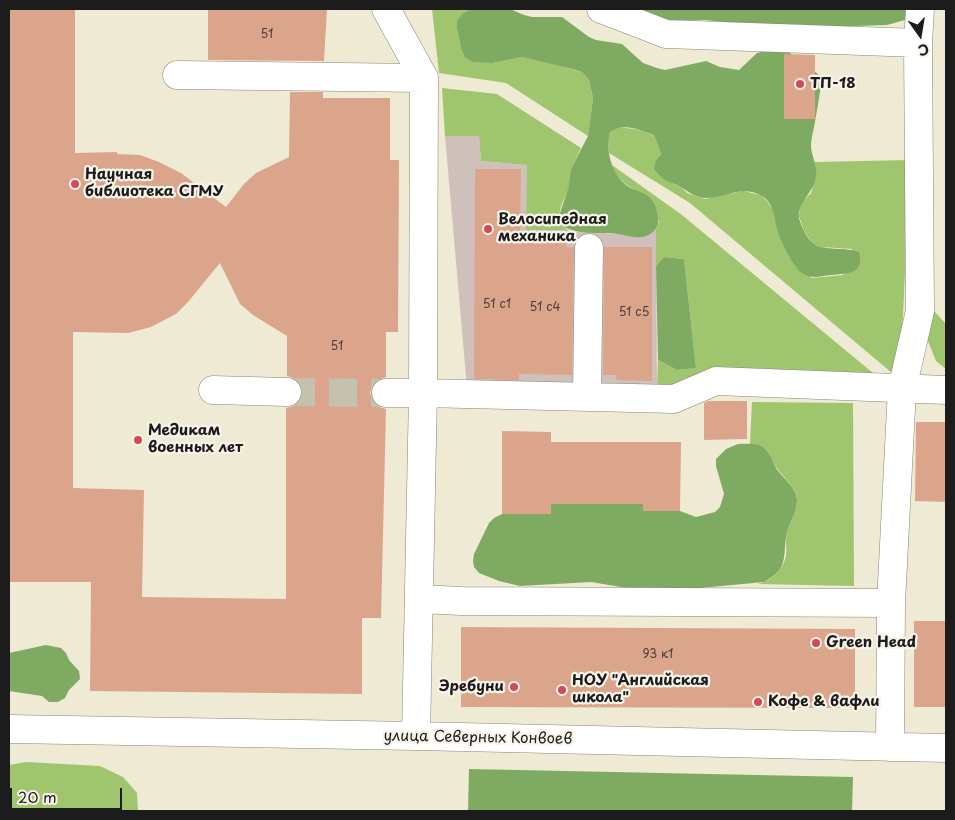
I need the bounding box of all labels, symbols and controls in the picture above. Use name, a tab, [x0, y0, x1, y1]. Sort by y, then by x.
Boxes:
north arrow	[895, 10, 945, 60]
house number: 51	[261, 28, 273, 42]
text: С	[916, 39, 931, 62]
place label: ТП-18	[810, 75, 856, 93]
marker: ТП-18	[794, 78, 806, 90]
place label: Научная библиотека СГМУ	[85, 166, 223, 201]
marker: Научная библиотека СГМУ	[69, 178, 81, 190]
place label: Велосипедная механика	[498, 211, 607, 246]
marker: Велосипедная механика	[482, 223, 494, 235]
house number: 51 с1	[483, 298, 511, 312]
house number: 51 с4	[530, 301, 560, 315]
house number: 51 с5	[619, 306, 649, 320]
house number: 51	[331, 340, 343, 354]
place label: Медикам военных лет	[148, 422, 243, 457]
marker: Медикам военных лет	[132, 434, 144, 446]
place label: Green Head	[826, 634, 916, 652]
marker: Green Head	[810, 637, 822, 649]
house number: 93 к1	[642, 648, 674, 662]
place label: НОУ "Английская школа"	[572, 672, 709, 707]
place label: Эребуни	[439, 678, 504, 696]
marker: Эребуни	[508, 681, 520, 693]
marker: НОУ "Английская школа"	[556, 684, 568, 696]
place label: Кофе & вафли	[768, 693, 880, 711]
marker: Кофе & вафли	[752, 696, 764, 708]
street label: улица Северных Конвоев	[384, 727, 572, 749]
scale bar	[12, 778, 125, 810]
text: 20 m	[18, 785, 57, 808]

